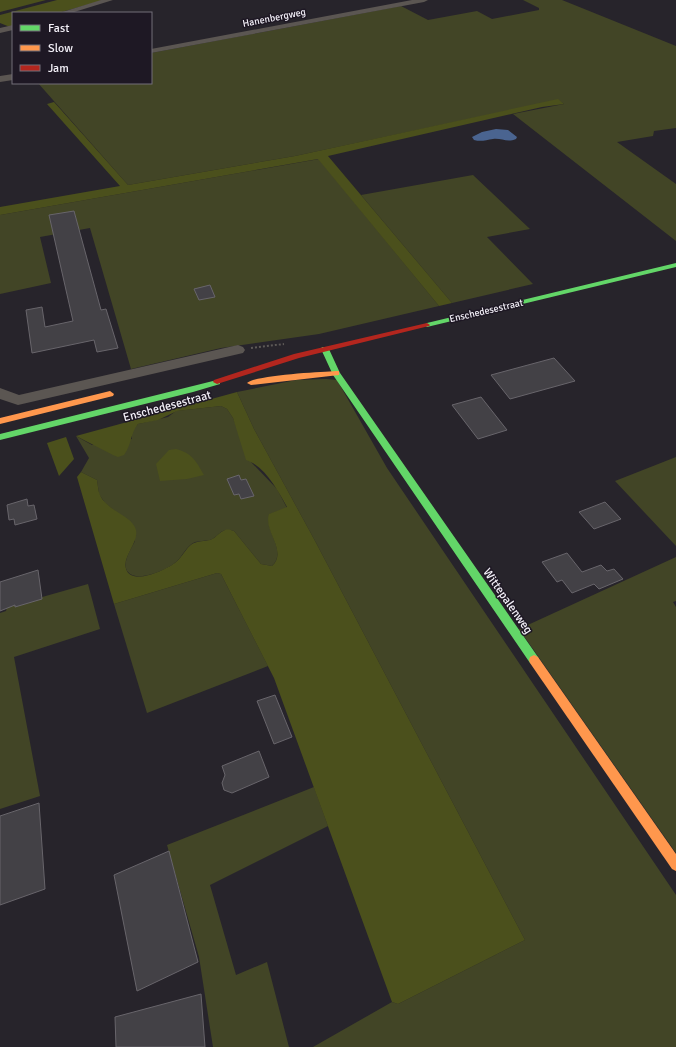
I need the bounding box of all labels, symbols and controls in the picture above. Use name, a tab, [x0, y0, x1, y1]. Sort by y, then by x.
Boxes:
street label: Hanenbergweg	[242, 6, 307, 30]
legend	[12, 12, 152, 84]
text: Fast	[48, 21, 69, 36]
text: Slow	[48, 41, 73, 56]
text: Jam	[48, 61, 69, 76]
street label: Enschedesestraat	[448, 297, 525, 325]
street label: Enschedesestraat	[122, 388, 213, 425]
street label: Wittepalenweg	[479, 566, 536, 637]

